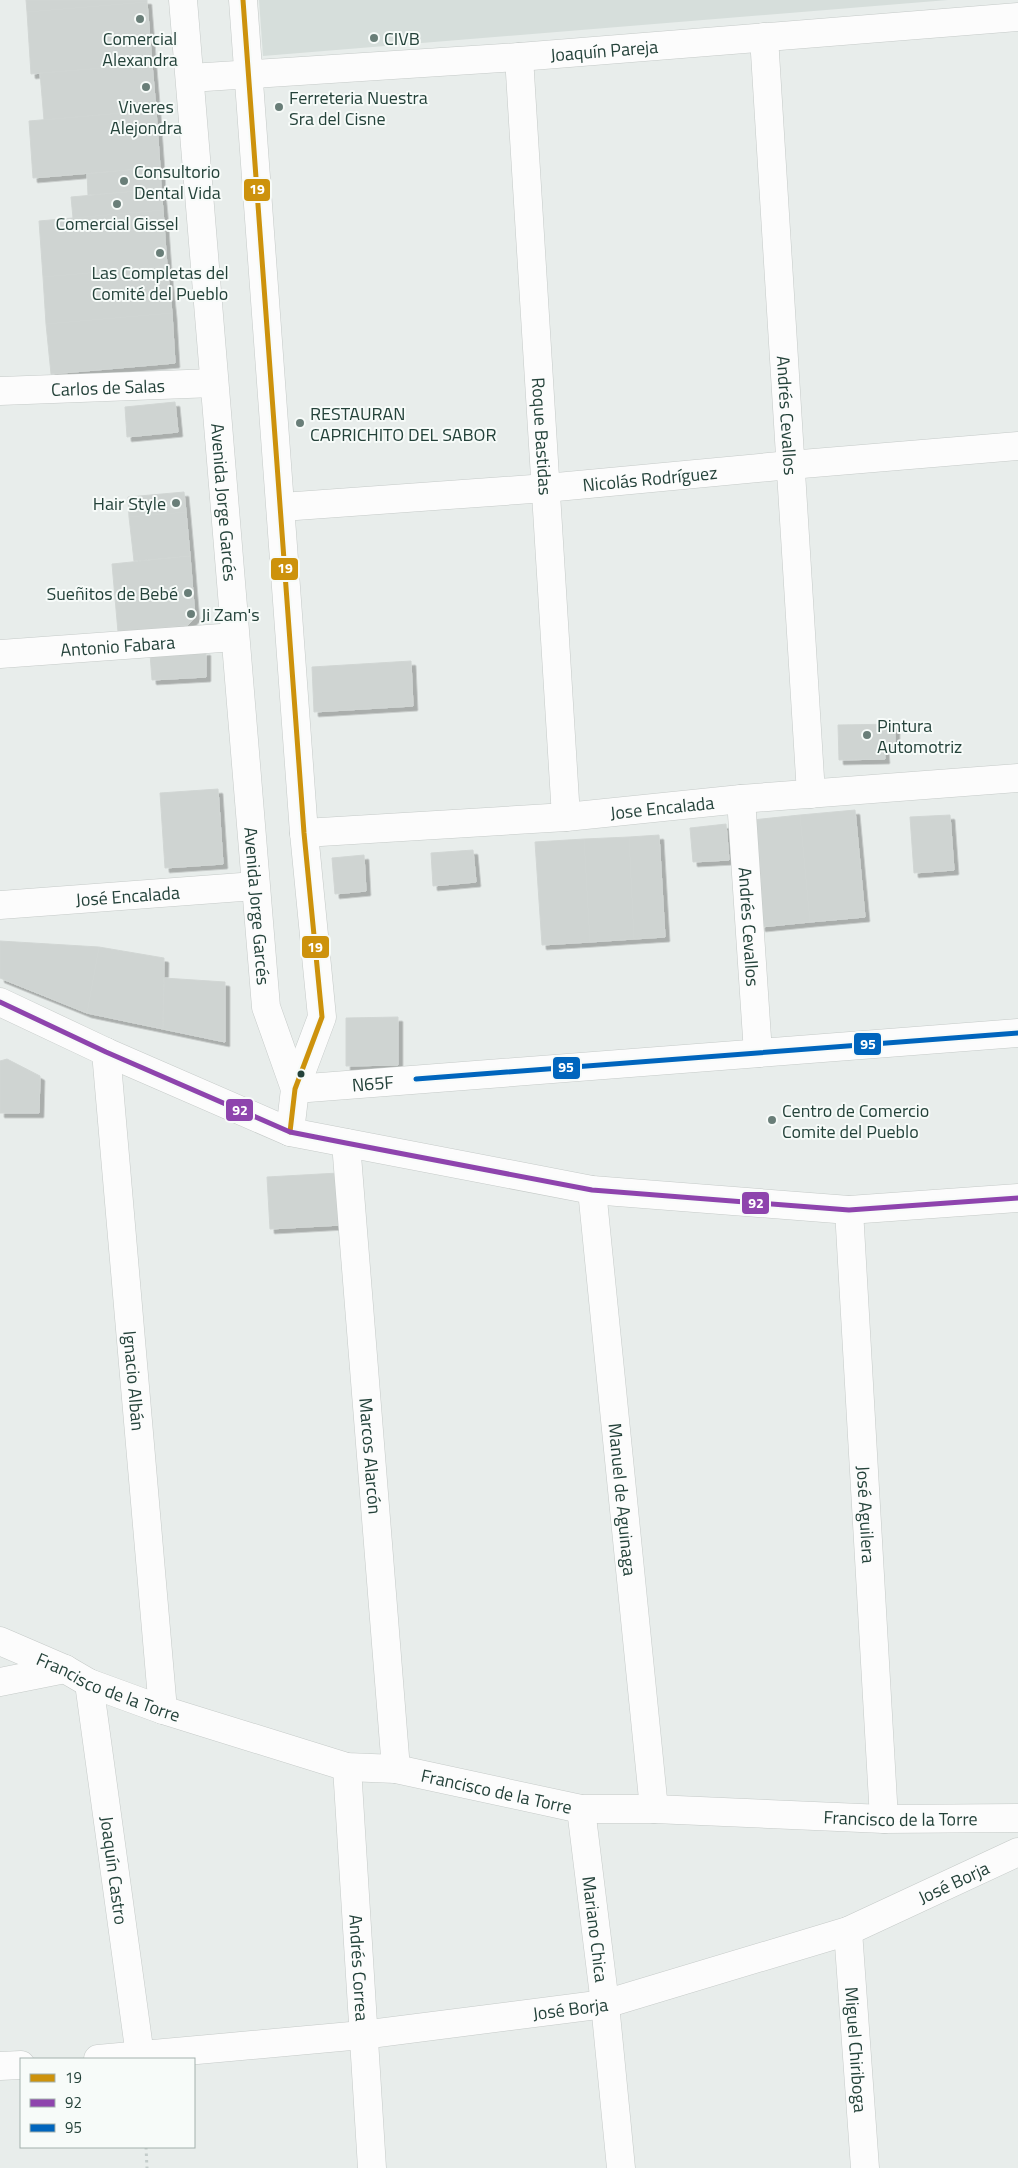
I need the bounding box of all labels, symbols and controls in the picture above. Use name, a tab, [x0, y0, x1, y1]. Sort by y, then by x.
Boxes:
marker: Comercial Alexandra	[134, 13, 146, 25]
place label: Comercial Alexandra	[102, 25, 178, 73]
place label: CIVB	[384, 25, 420, 52]
marker: CIVB	[368, 32, 380, 44]
street label: Joaquín Pareja	[549, 32, 659, 68]
marker: Viveres Alejondra	[140, 81, 152, 93]
place label: Ferreteria Nuestra Sra del Cisne	[289, 84, 428, 132]
place label: Viveres Alejondra	[110, 93, 182, 141]
marker: Ferreteria Nuestra Sra del Cisne	[273, 101, 285, 113]
place label: Consultorio Dental Vida	[134, 158, 221, 206]
marker: Consultorio Dental Vida	[118, 175, 130, 187]
line badge: 19	[243, 178, 271, 202]
text: 19	[249, 178, 265, 199]
marker: Comercial Gissel	[111, 198, 123, 210]
place label: Comercial Gissel	[55, 210, 179, 237]
marker: Las Completas del Comité del Pueblo	[154, 247, 166, 259]
place label: Las Completas del Comité del Pueblo	[91, 259, 229, 307]
street label: Andrés Cevallos	[770, 355, 805, 476]
street label: Carlos de Salas	[50, 371, 165, 403]
street label: Roque Bastidas	[525, 376, 560, 496]
place label: RESTAURAN CAPRICHITO DEL SABOR	[310, 400, 497, 448]
marker: RESTAURAN CAPRICHITO DEL SABOR	[294, 417, 306, 429]
street label: Avenida Jorge Garcés	[204, 422, 244, 582]
street label: Nicolás Rodríguez	[581, 458, 718, 498]
place label: Hair Style	[93, 490, 166, 517]
marker: Hair Style	[170, 497, 182, 509]
line badge: 19	[270, 557, 299, 581]
text: 19	[277, 557, 293, 578]
place label: Sueñitos de Bebé	[47, 580, 178, 607]
marker: Sueñitos de Bebé	[182, 587, 194, 599]
place label: Ji Zam's	[201, 601, 260, 628]
marker: Ji Zam's	[185, 608, 197, 620]
street label: Antonio Fabara	[59, 628, 176, 663]
place label: Pintura Automotriz	[877, 712, 962, 760]
marker: Pintura Automotriz	[861, 729, 873, 741]
street label: Jose Encalada	[609, 788, 715, 826]
street label: Avenida Jorge Garcés	[238, 826, 278, 986]
street label: Andrés Cevallos	[732, 866, 767, 987]
street label: José Encalada	[75, 878, 181, 913]
line badge: 19	[301, 935, 330, 959]
text: 19	[307, 936, 323, 957]
line badge: 95	[853, 1032, 882, 1056]
text: 95	[860, 1033, 876, 1054]
line badge: 95	[552, 1056, 581, 1080]
text: 95	[558, 1056, 574, 1077]
street label: N65F	[351, 1068, 395, 1098]
unlabelled marker	[296, 1069, 306, 1079]
place label: Centro de Comercio Comite del Pueblo	[782, 1097, 929, 1145]
line badge: 92	[225, 1098, 254, 1122]
text: 92	[232, 1099, 248, 1120]
marker: Centro de Comercio Comite del Pueblo	[766, 1114, 778, 1126]
line badge: 92	[741, 1191, 770, 1215]
text: 92	[748, 1192, 764, 1213]
street label: Ignacio Albán	[117, 1329, 152, 1432]
street label: Marcos Alarcón	[353, 1397, 389, 1515]
street label: Manuel de Aguinaga	[602, 1422, 644, 1577]
street label: José Aguilera	[850, 1465, 883, 1564]
street label: Francisco de la Torre	[32, 1645, 184, 1728]
street label: Francisco de la Torre	[419, 1761, 575, 1820]
street label: Francisco de la Torre	[823, 1803, 978, 1833]
street label: Joaquín Castro	[94, 1814, 135, 1926]
street label: José Borja	[913, 1854, 993, 1910]
street label: Mariano Chica	[576, 1874, 616, 1984]
street label: Andrés Correa	[343, 1913, 376, 2022]
street label: Miguel Chiriboga	[839, 1986, 874, 2114]
street label: José Borja	[531, 1990, 610, 2027]
legend	[20, 2058, 195, 2148]
text: 19	[65, 2066, 82, 2089]
text: 92	[65, 2091, 82, 2114]
text: 95	[65, 2116, 82, 2139]

